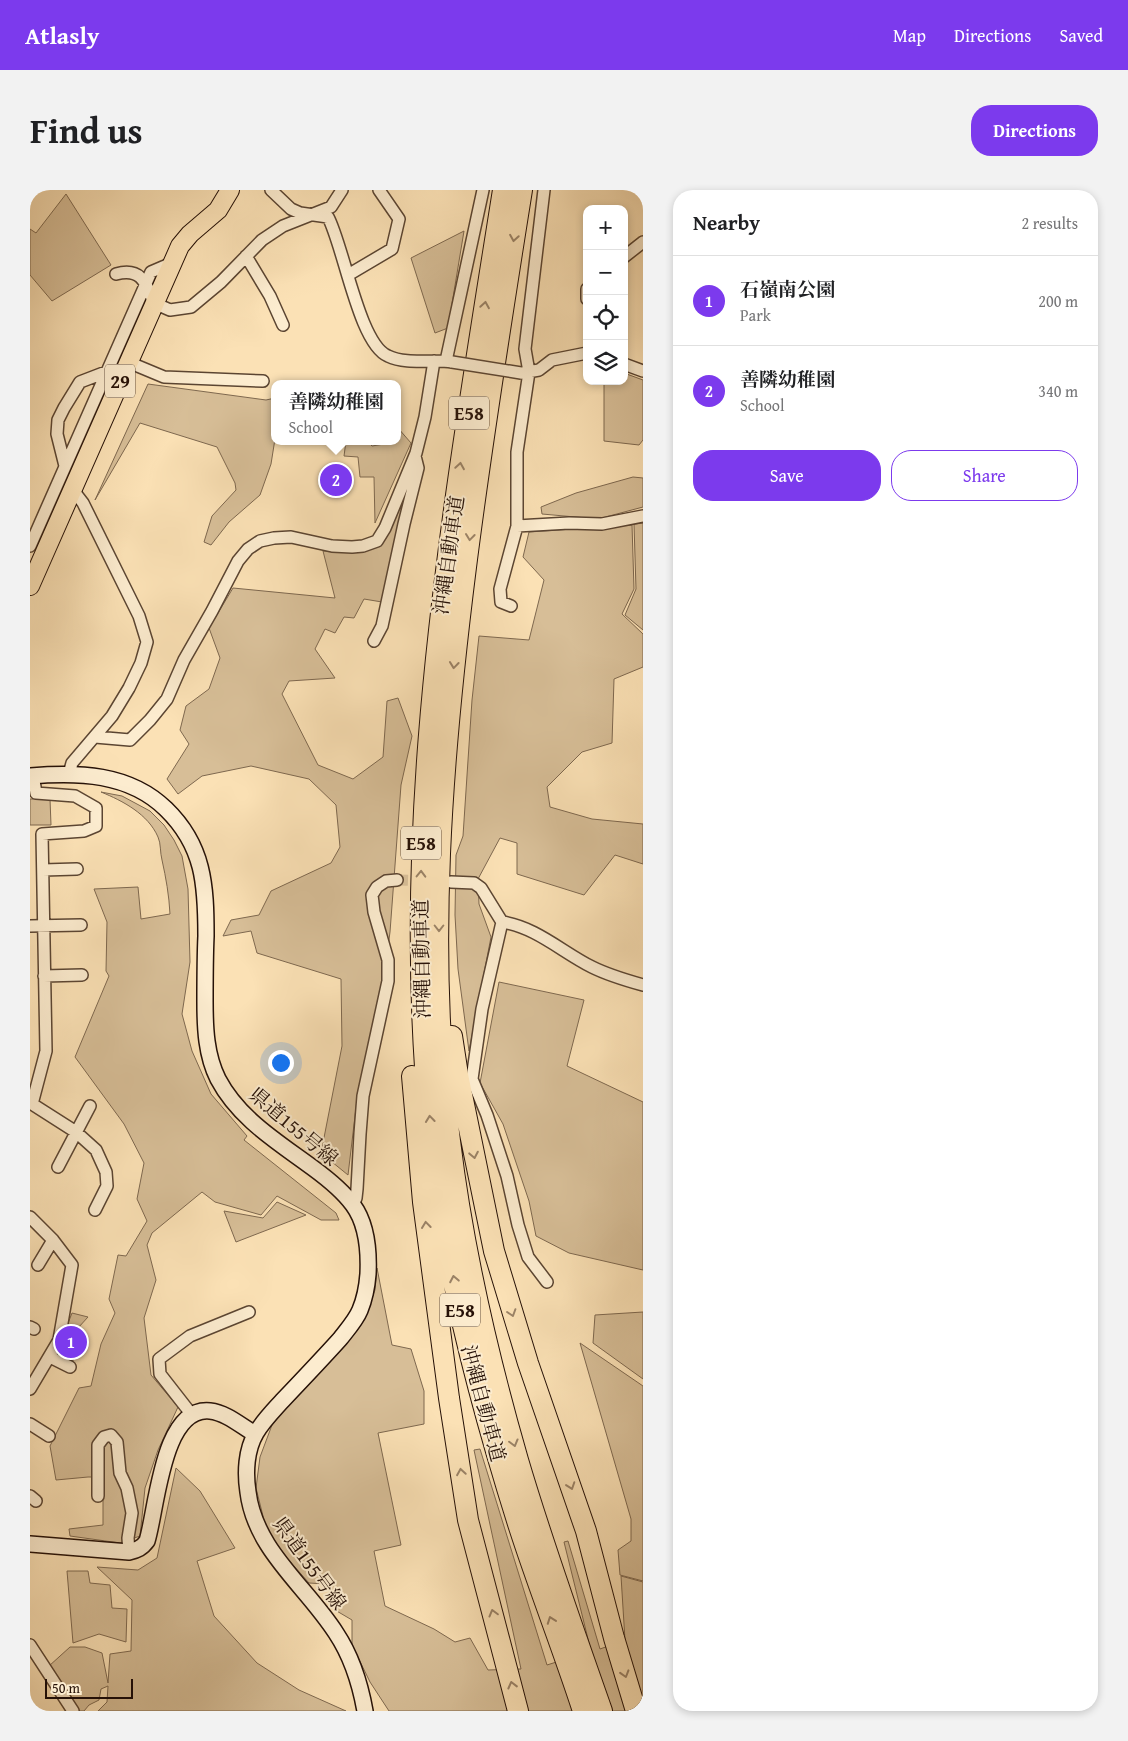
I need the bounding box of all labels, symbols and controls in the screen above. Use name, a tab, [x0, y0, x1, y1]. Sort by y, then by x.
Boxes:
text: Atlasly	[25, 18, 99, 53]
text: Map	[893, 22, 926, 49]
text: Directions	[954, 22, 1031, 49]
text: Saved	[1059, 22, 1103, 49]
text: Find us	[30, 105, 143, 156]
button: Directions	[971, 105, 1098, 156]
map controls	[583, 205, 628, 385]
button: +	[583, 205, 628, 250]
text: Nearby	[693, 207, 760, 238]
text: 2 results	[1021, 211, 1078, 235]
one-way arrow	[510, 234, 520, 243]
button: −	[583, 250, 628, 295]
text: 石嶺南公園	[740, 275, 835, 303]
text: 1	[705, 289, 713, 313]
text: 200 m	[1038, 289, 1078, 313]
button: locate	[583, 295, 628, 340]
one-way arrow	[480, 301, 490, 310]
text: Park	[740, 303, 771, 327]
button: layers	[583, 340, 628, 385]
road number: 29	[105, 365, 135, 398]
text: 善隣幼稚園	[740, 365, 835, 393]
text: 2	[705, 379, 713, 403]
text: 340 m	[1038, 379, 1078, 403]
popup	[271, 380, 401, 445]
text: 善隣幼稚園	[288, 387, 384, 415]
text: School	[740, 393, 784, 417]
road number: E58	[449, 397, 489, 430]
text: School	[288, 415, 333, 439]
button: Save	[693, 450, 881, 501]
button: Share	[891, 450, 1078, 501]
pin: 2	[320, 461, 352, 499]
one-way arrow	[455, 462, 465, 470]
street label: 沖縄自動車道	[425, 494, 471, 616]
one-way arrow	[465, 534, 476, 542]
one-way arrow	[449, 661, 460, 669]
road number: E58	[401, 826, 441, 860]
one-way arrow	[415, 870, 426, 878]
street label: 沖縄自動車道	[405, 899, 437, 1019]
one-way arrow	[434, 924, 444, 932]
your location	[268, 1050, 294, 1076]
street label: 県道155号線	[243, 1080, 345, 1172]
one-way arrow	[425, 1114, 436, 1122]
one-way arrow	[468, 1151, 478, 1160]
one-way arrow	[421, 1220, 432, 1228]
one-way arrow	[449, 1275, 459, 1284]
road number: E58	[440, 1294, 480, 1326]
one-way arrow	[506, 1309, 516, 1317]
pin: 1	[55, 1323, 87, 1361]
street label: 沖縄自動車道	[454, 1341, 514, 1465]
one-way arrow	[508, 1439, 518, 1447]
one-way arrow	[456, 1468, 466, 1477]
one-way arrow	[565, 1482, 575, 1490]
street label: 県道155号線	[266, 1510, 354, 1616]
one-way arrow	[488, 1609, 498, 1617]
one-way arrow	[547, 1617, 557, 1625]
one-way arrow	[620, 1670, 630, 1678]
scale bar	[45, 1676, 132, 1699]
text: 50 m	[52, 1678, 80, 1698]
one-way arrow	[507, 1681, 518, 1690]

